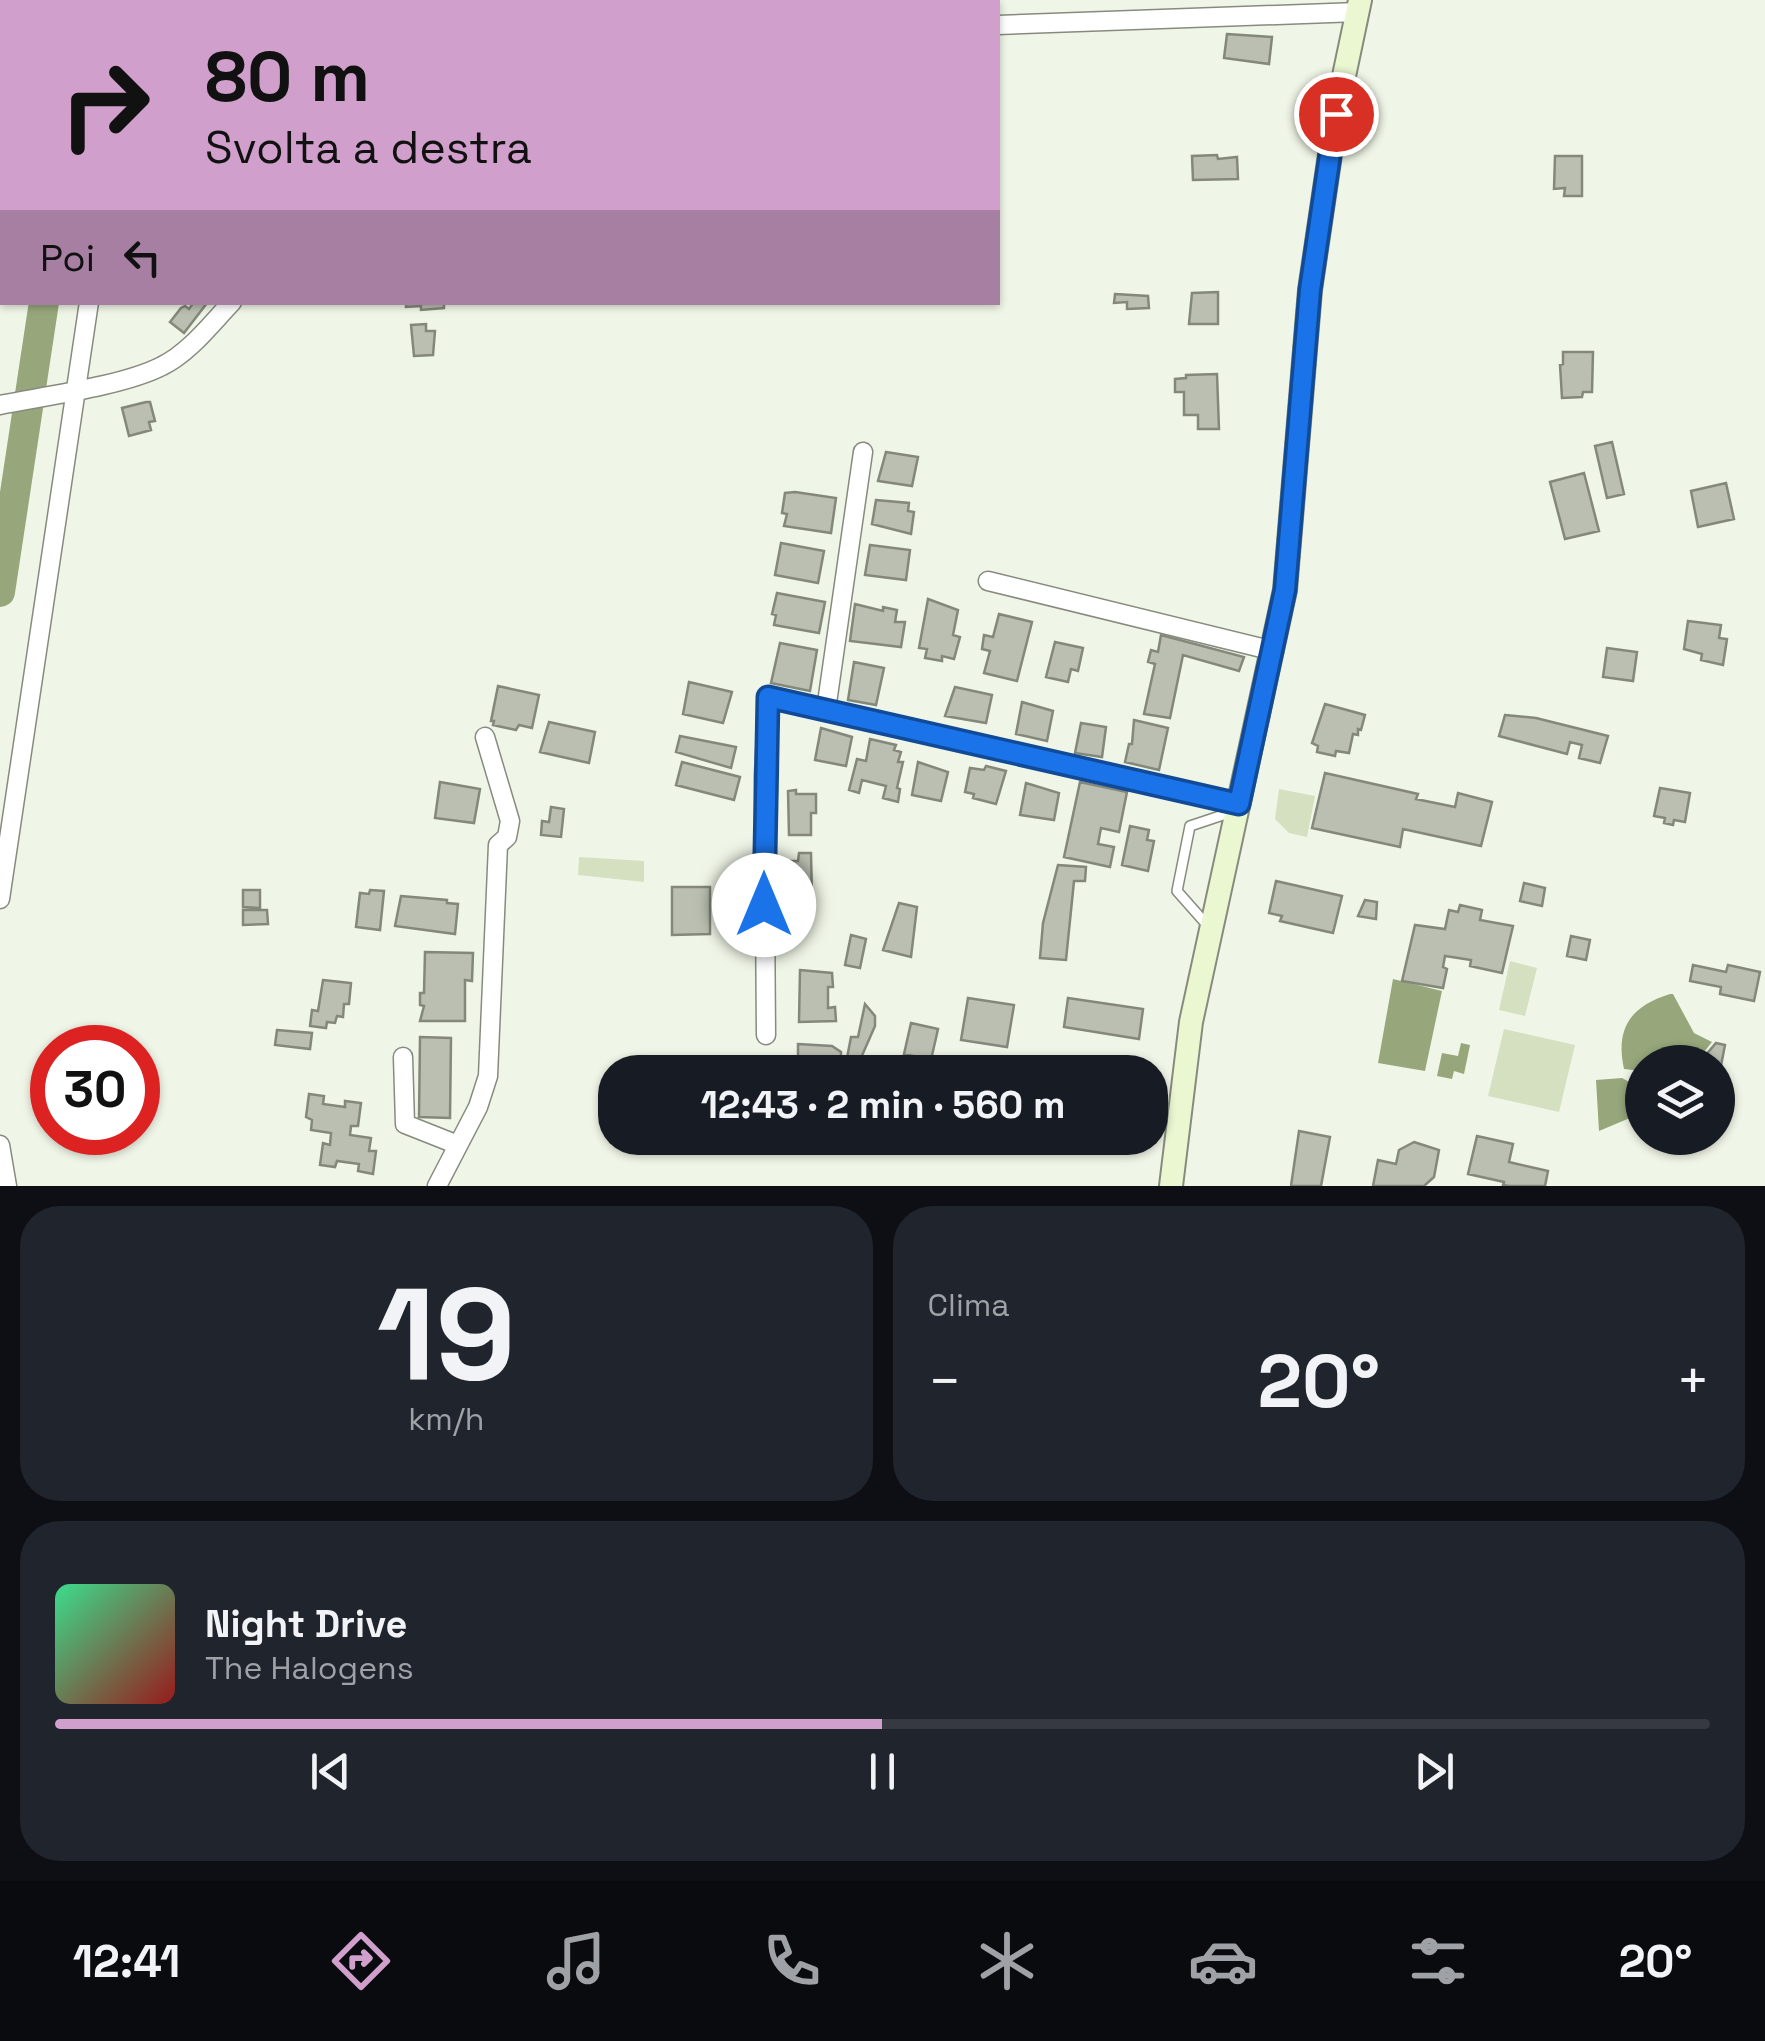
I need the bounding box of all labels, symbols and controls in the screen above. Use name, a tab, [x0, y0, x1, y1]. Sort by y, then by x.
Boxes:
text: 80 m	[205, 32, 370, 121]
icon: right	[40, 40, 170, 170]
pin	[1294, 72, 1379, 157]
icon: arrive	[1309, 87, 1364, 142]
text: Svolta a destra	[205, 119, 532, 176]
icon: left	[115, 230, 170, 285]
text: Poi	[40, 234, 95, 282]
position arrow	[712, 853, 816, 957]
speed limit sign: 30	[30, 1025, 160, 1155]
map controls	[1625, 1045, 1735, 1155]
button: layers	[1625, 1045, 1735, 1155]
text: 12:43 · 2 min · 560 m	[701, 1081, 1065, 1129]
text: 19	[377, 1251, 516, 1417]
text: Clima	[928, 1285, 1010, 1325]
text: 20°	[1257, 1333, 1380, 1429]
text: −	[928, 1346, 962, 1416]
text: +	[1676, 1346, 1710, 1416]
text: km/h	[408, 1399, 484, 1439]
text: Night Drive	[205, 1600, 407, 1648]
text: The Halogens	[205, 1648, 414, 1688]
icon: previous	[303, 1744, 358, 1799]
icon: pause	[855, 1744, 910, 1799]
icon: next	[1407, 1744, 1462, 1799]
icon: directions	[326, 1926, 396, 1996]
icon: music	[541, 1926, 611, 1996]
icon: phone	[757, 1926, 827, 1996]
icon: climate	[972, 1926, 1042, 1996]
icon: car	[1188, 1926, 1258, 1996]
icon: filters	[1403, 1926, 1473, 1996]
text: 12:41	[73, 1933, 180, 1990]
text: 20°	[1619, 1933, 1692, 1990]

